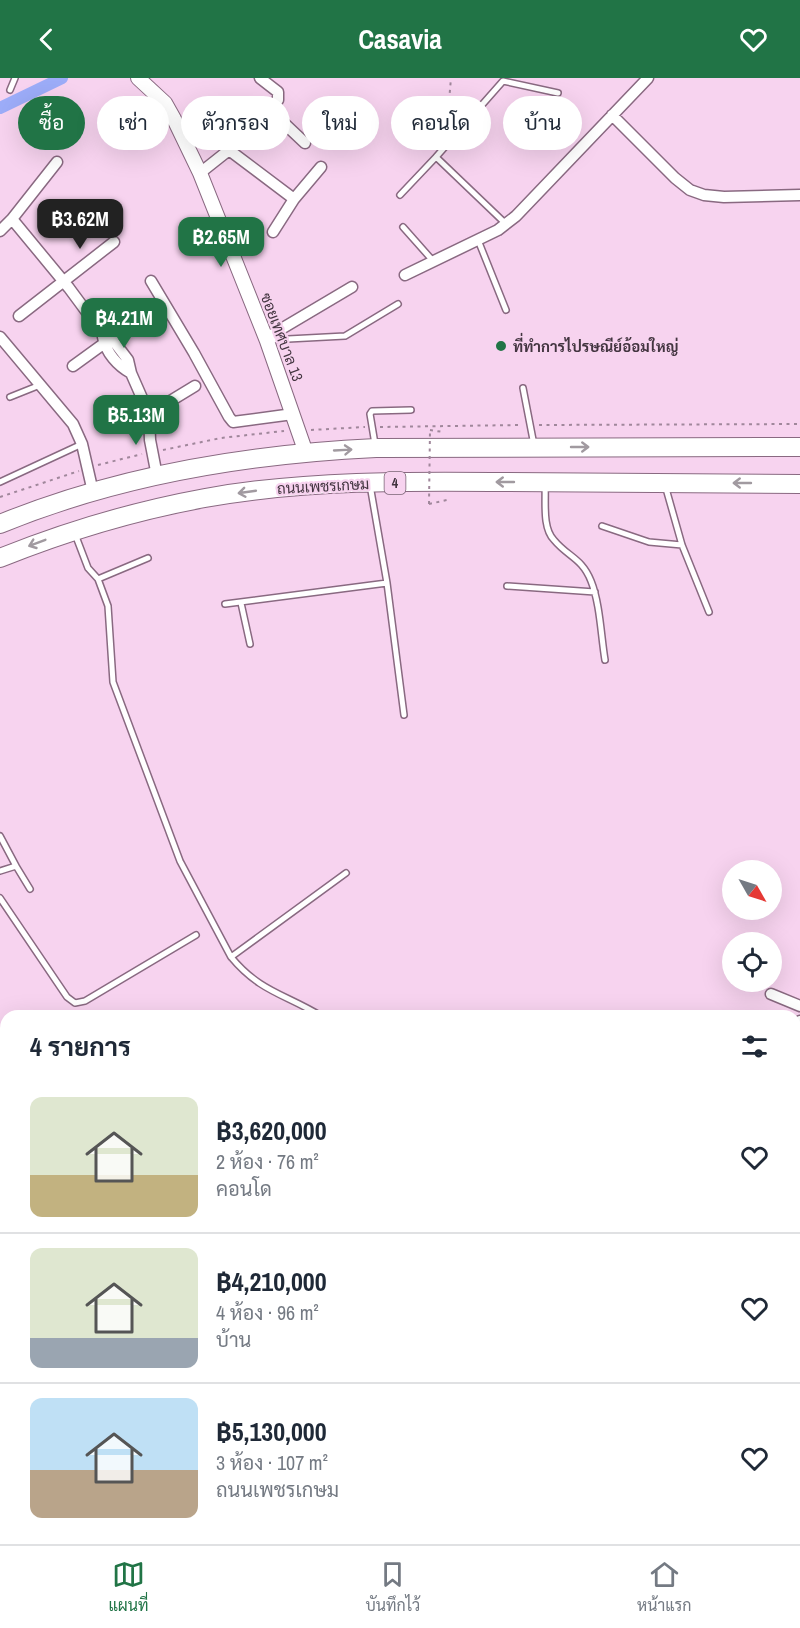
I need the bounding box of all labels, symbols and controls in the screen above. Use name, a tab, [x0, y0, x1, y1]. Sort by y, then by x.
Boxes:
text: Casavia	[358, 21, 442, 57]
icon: back	[30, 23, 63, 56]
icon: heart	[737, 23, 770, 56]
chip: ซื้อ	[18, 96, 85, 150]
chip: เช่า	[97, 96, 169, 150]
chip: ตัวกรอง	[181, 96, 290, 150]
chip: ใหม่	[302, 96, 379, 150]
chip: คอนโด	[391, 96, 491, 150]
chip: บ้าน	[503, 96, 582, 150]
pin: ฿3.62M	[31, 199, 129, 250]
text: ฿3.62M	[51, 205, 109, 232]
pin: ฿2.65M	[172, 217, 270, 268]
text: ฿2.65M	[192, 223, 250, 250]
street label: ซอยเทศบาล 13	[256, 290, 309, 384]
pin: ฿4.21M	[75, 298, 173, 349]
text: ฿4.21M	[95, 304, 153, 331]
place label: ที่ทำการไปรษณีย์อ้อมใหญ่	[513, 332, 678, 357]
marker: ที่ทำการไปรษณีย์อ้อมใหญ่	[494, 339, 508, 353]
pin: ฿5.13M	[87, 395, 185, 446]
text: ฿5.13M	[107, 401, 165, 428]
one-way arrow	[569, 441, 589, 453]
one-way arrow	[333, 444, 352, 455]
road number: 4	[384, 472, 406, 494]
street label: ถนนเพชรเกษม	[276, 473, 370, 499]
one-way arrow	[495, 476, 515, 488]
one-way arrow	[732, 478, 752, 489]
one-way arrow	[238, 487, 257, 498]
one-way arrow	[29, 538, 47, 549]
north arrow	[722, 860, 782, 920]
map controls	[722, 860, 782, 992]
button: locate	[722, 932, 782, 992]
text: 4 รายการ	[30, 1029, 131, 1064]
icon: filters	[738, 1030, 771, 1063]
text: ฿3,620,000	[216, 1113, 327, 1148]
icon: home	[78, 1121, 150, 1193]
icon: heart	[738, 1141, 771, 1174]
text: 2 ห้อง · 76 m²	[216, 1148, 319, 1175]
text: คอนโด	[216, 1175, 272, 1202]
text: ฿4,210,000	[216, 1264, 327, 1299]
icon: home	[78, 1272, 150, 1344]
icon: heart	[738, 1292, 771, 1325]
text: 4 ห้อง · 96 m²	[216, 1299, 319, 1326]
text: บ้าน	[216, 1326, 251, 1353]
text: ฿5,130,000	[216, 1414, 327, 1449]
icon: home	[78, 1422, 150, 1494]
icon: heart	[738, 1442, 771, 1475]
text: 3 ห้อง · 107 m²	[216, 1449, 328, 1476]
text: ถนนเพชรเกษม	[216, 1476, 339, 1503]
tab: แผนที่	[109, 1558, 148, 1616]
tab: บันทึกไว้	[365, 1558, 420, 1616]
tab: หน้าแรก	[637, 1558, 691, 1616]

